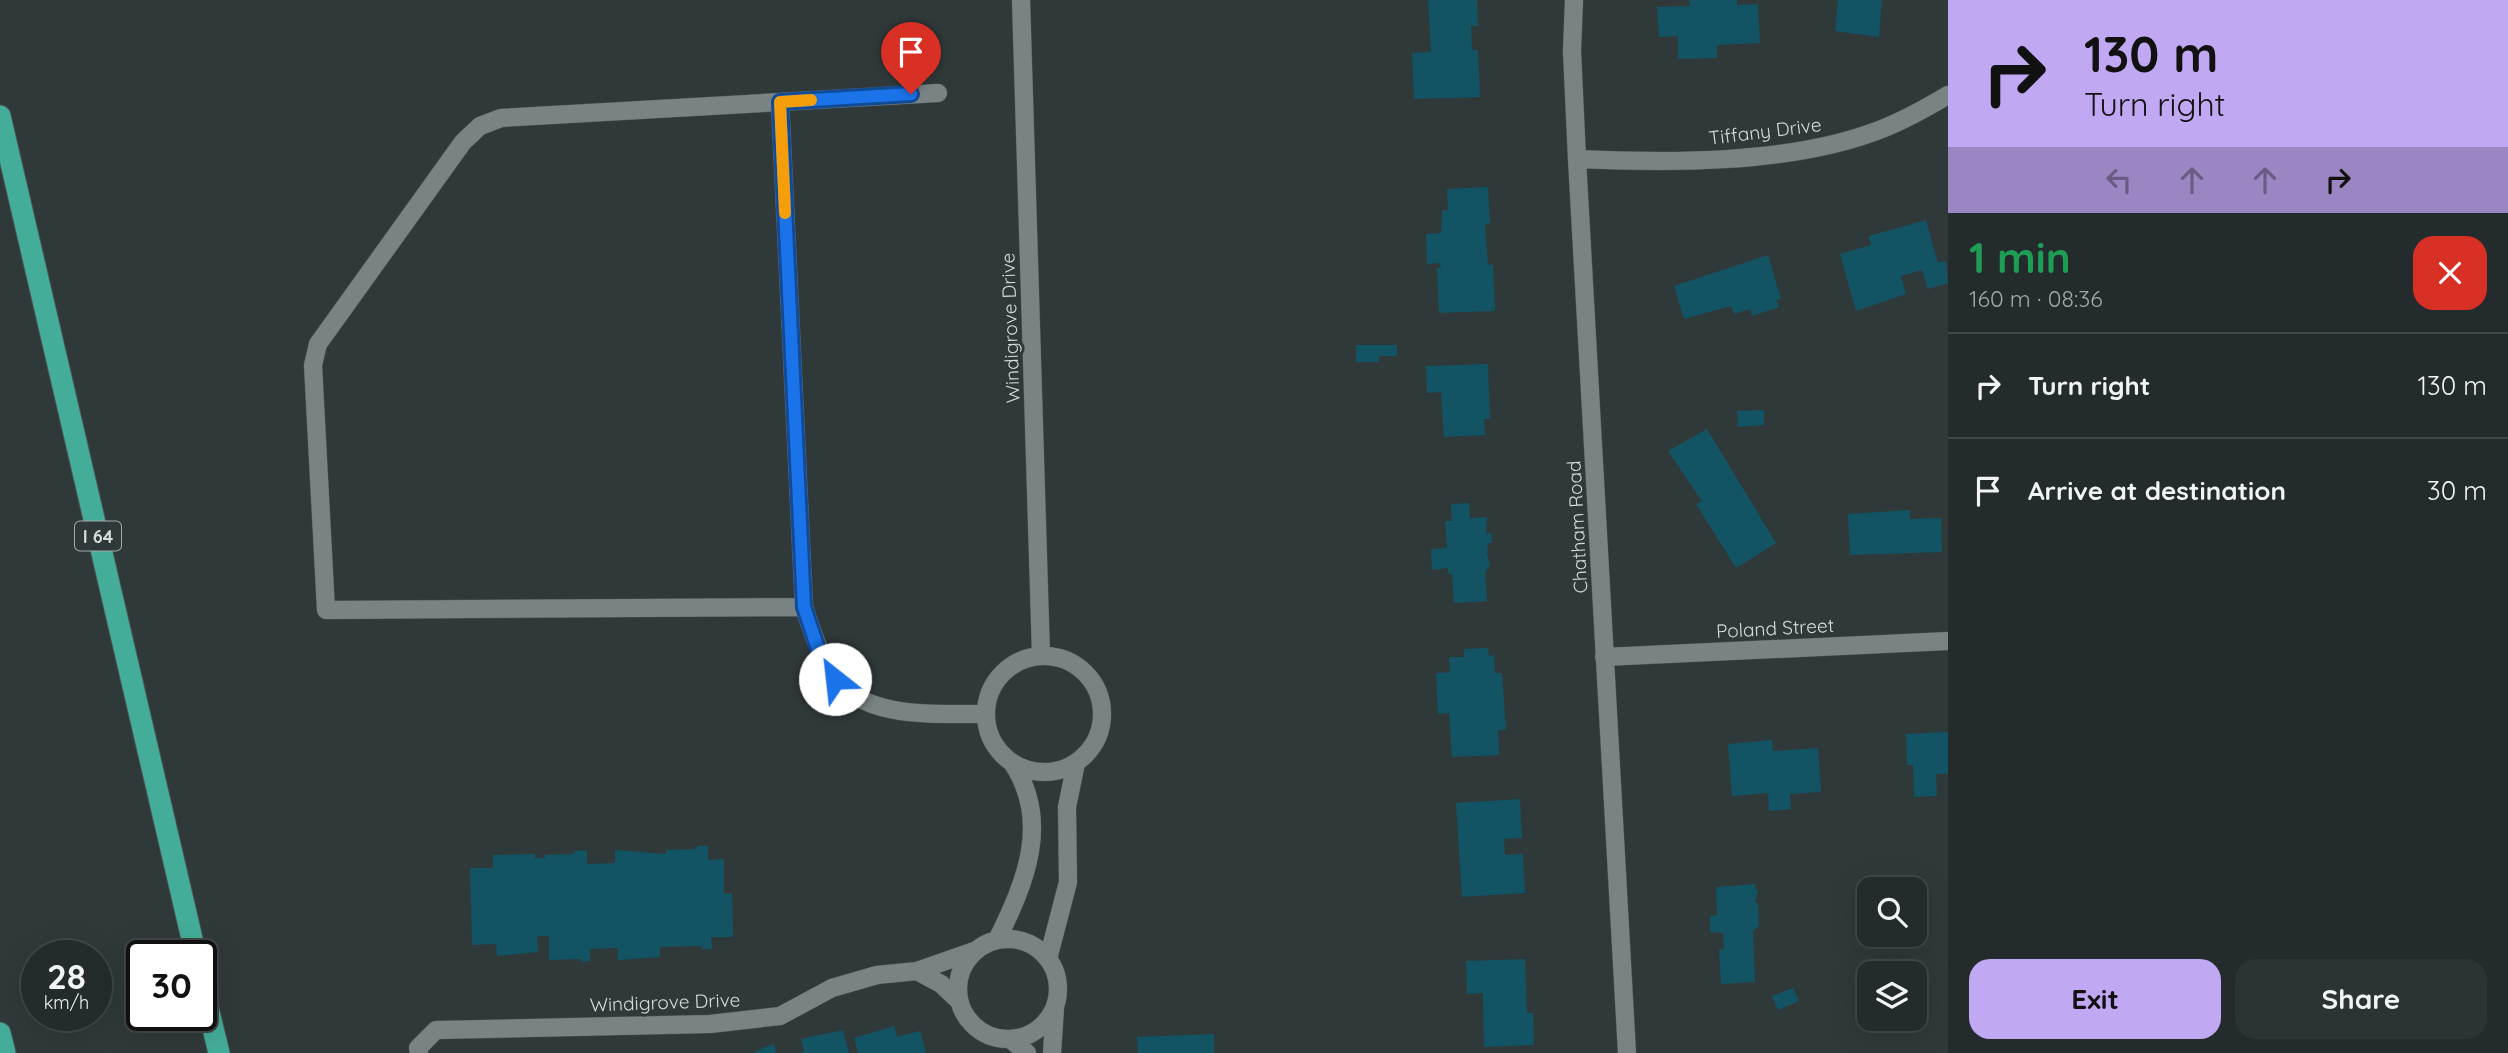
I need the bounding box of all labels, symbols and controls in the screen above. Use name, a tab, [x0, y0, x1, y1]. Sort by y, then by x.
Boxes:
pin	[881, 22, 941, 94]
text: 130 m	[2084, 23, 2218, 84]
icon: right	[1969, 28, 2060, 119]
icon: arrive	[892, 33, 930, 71]
text: Turn right	[2084, 84, 2225, 124]
street label: Tiffany Drive	[1707, 112, 1823, 150]
icon: left	[2100, 161, 2138, 199]
icon: ahead	[2173, 161, 2211, 199]
icon: ahead	[2246, 161, 2284, 199]
icon: right	[2319, 161, 2357, 199]
text: 1 min	[1969, 231, 2071, 284]
button: close	[2413, 236, 2487, 310]
street label: Windigrove Drive	[995, 252, 1025, 404]
text: 160 m · 08:36	[1969, 284, 2103, 313]
icon: right	[1969, 367, 2007, 405]
text: Turn right	[2028, 369, 2150, 402]
text: 130 m	[2417, 369, 2487, 402]
street label: Chatham Road	[1562, 460, 1592, 594]
icon: arrive	[1969, 472, 2007, 510]
text: Arrive at destination	[2028, 474, 2286, 507]
text: 30 m	[2427, 474, 2487, 507]
road number: I 64	[75, 522, 121, 550]
street label: Poland Street	[1715, 613, 1835, 643]
position arrow	[798, 642, 872, 716]
map controls	[1857, 877, 1927, 1031]
button: search	[1857, 877, 1927, 947]
speed limit sign: 30	[126, 940, 217, 1031]
text: 28	[47, 954, 86, 998]
button: Exit	[1969, 959, 2221, 1039]
button: Share	[2235, 959, 2487, 1039]
button: layers	[1857, 961, 1927, 1031]
street label: Windigrove Drive	[589, 987, 741, 1017]
text: km/h	[44, 991, 89, 1014]

